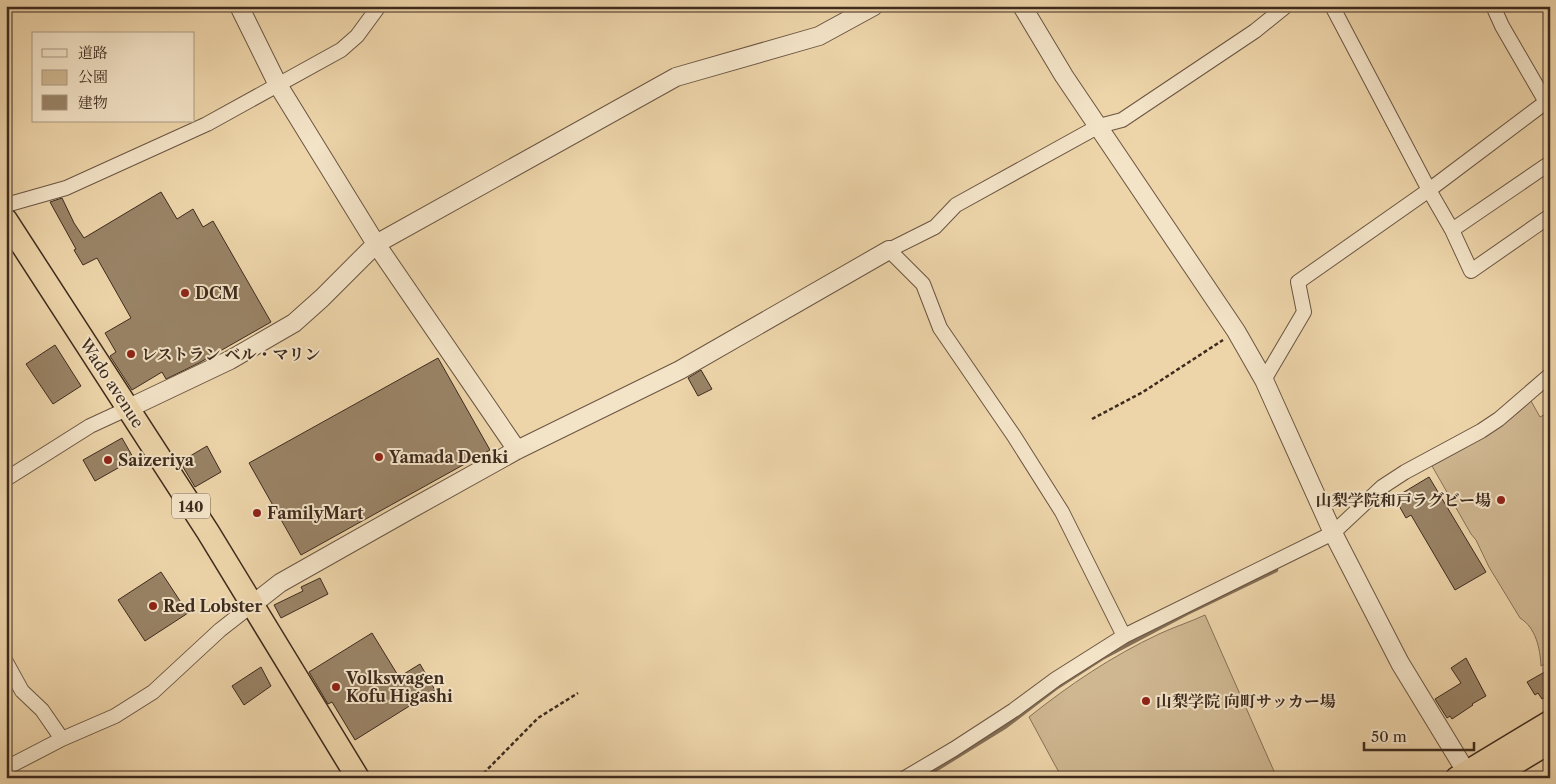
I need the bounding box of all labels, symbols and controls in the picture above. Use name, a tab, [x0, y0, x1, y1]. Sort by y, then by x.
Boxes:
legend	[32, 32, 195, 122]
text: 道路	[78, 43, 108, 62]
text: 公園	[78, 67, 108, 86]
text: 建物	[78, 93, 108, 112]
place label: DCM	[195, 283, 239, 303]
marker: DCM	[179, 287, 191, 299]
street label: Wado avenue	[75, 334, 148, 431]
place label: レストラン ベル・マリン	[141, 344, 321, 364]
marker: レストラン ベル・マリン	[125, 348, 137, 360]
place label: Yamada Denki	[388, 447, 509, 467]
place label: Saizeriya	[118, 450, 195, 470]
marker: Yamada Denki	[373, 451, 385, 463]
marker: Saizeriya	[102, 454, 114, 466]
place label: 山梨学院和戸ラグビー場	[1316, 490, 1491, 510]
road number: 140	[172, 494, 210, 518]
marker: 山梨学院和戸ラグビー場	[1495, 494, 1507, 506]
place label: FamilyMart	[267, 503, 364, 523]
marker: FamilyMart	[251, 507, 263, 519]
place label: Red Lobster	[163, 596, 262, 616]
marker: Red Lobster	[147, 600, 159, 612]
place label: Volkswagen Kofu Higashi	[345, 668, 453, 706]
marker: Volkswagen Kofu Higashi	[330, 681, 342, 693]
place label: 山梨学院 向町サッカー場	[1156, 691, 1336, 711]
marker: 山梨学院 向町サッカー場	[1140, 695, 1152, 707]
scale bar	[1364, 719, 1474, 751]
text: 50 m	[1371, 727, 1407, 746]

